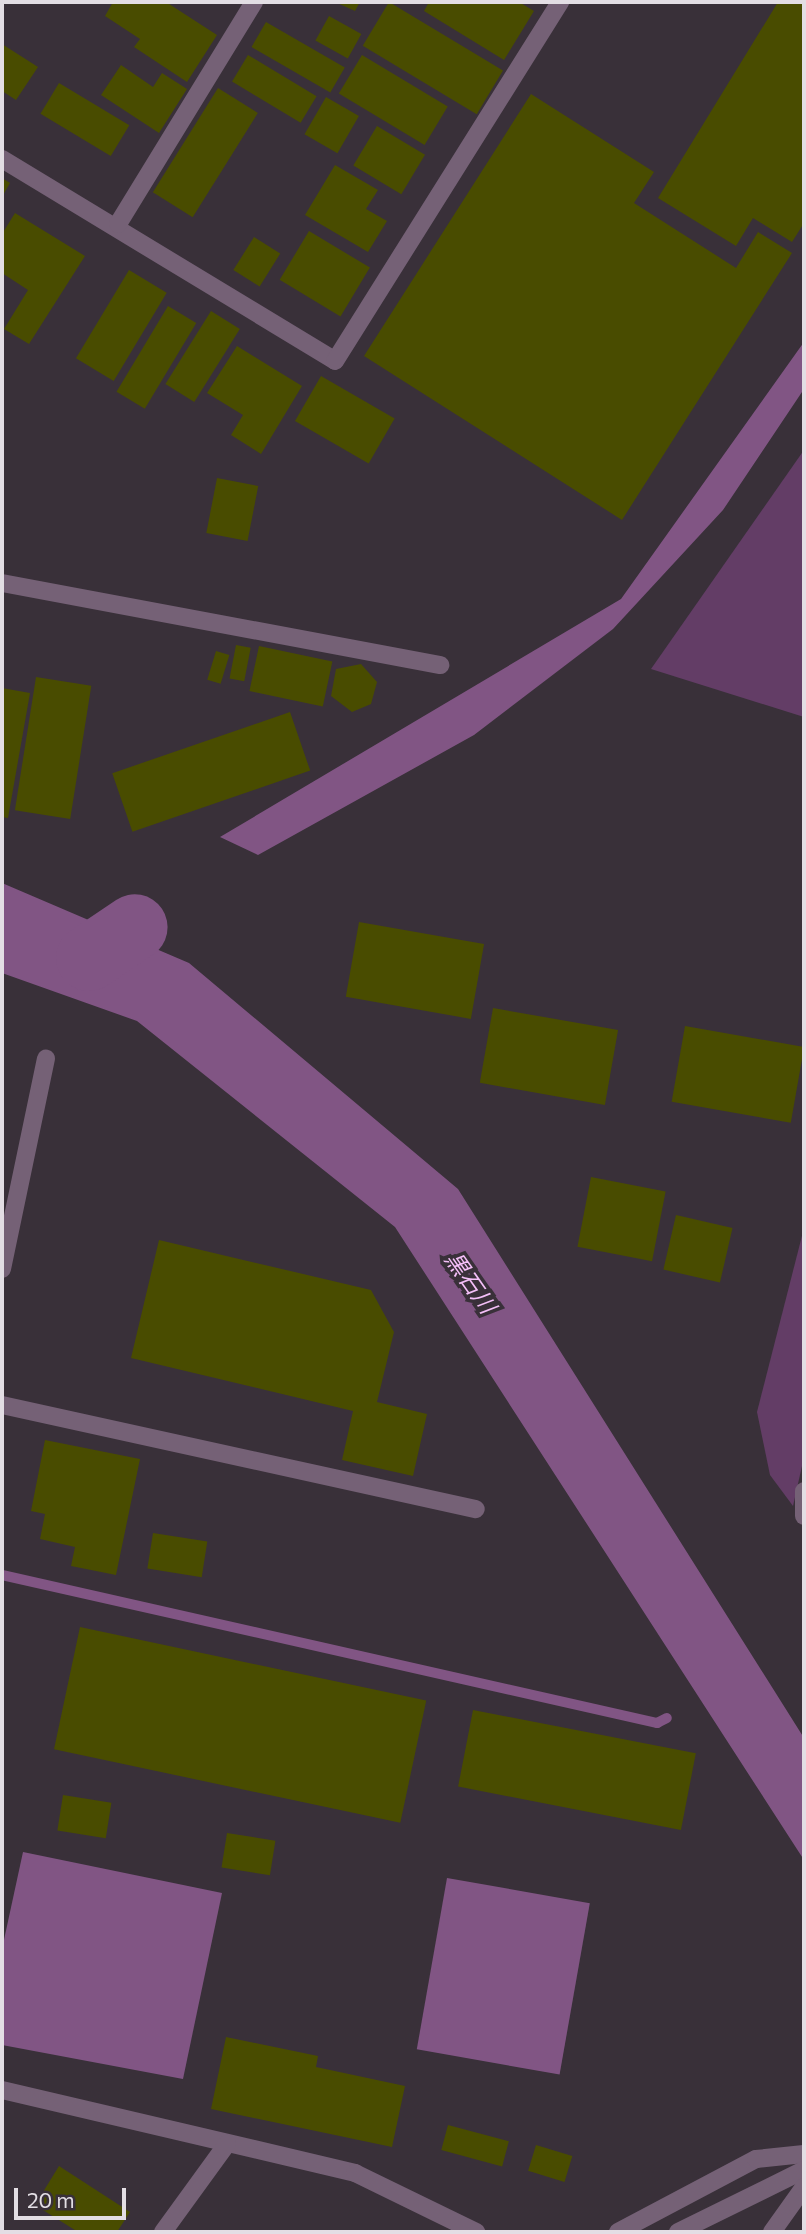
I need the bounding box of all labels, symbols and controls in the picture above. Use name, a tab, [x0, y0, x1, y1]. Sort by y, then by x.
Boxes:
water label: 黒石川	[440, 1246, 502, 1318]
scale bar	[18, 2174, 130, 2218]
text: 20 m	[27, 2187, 75, 2212]

